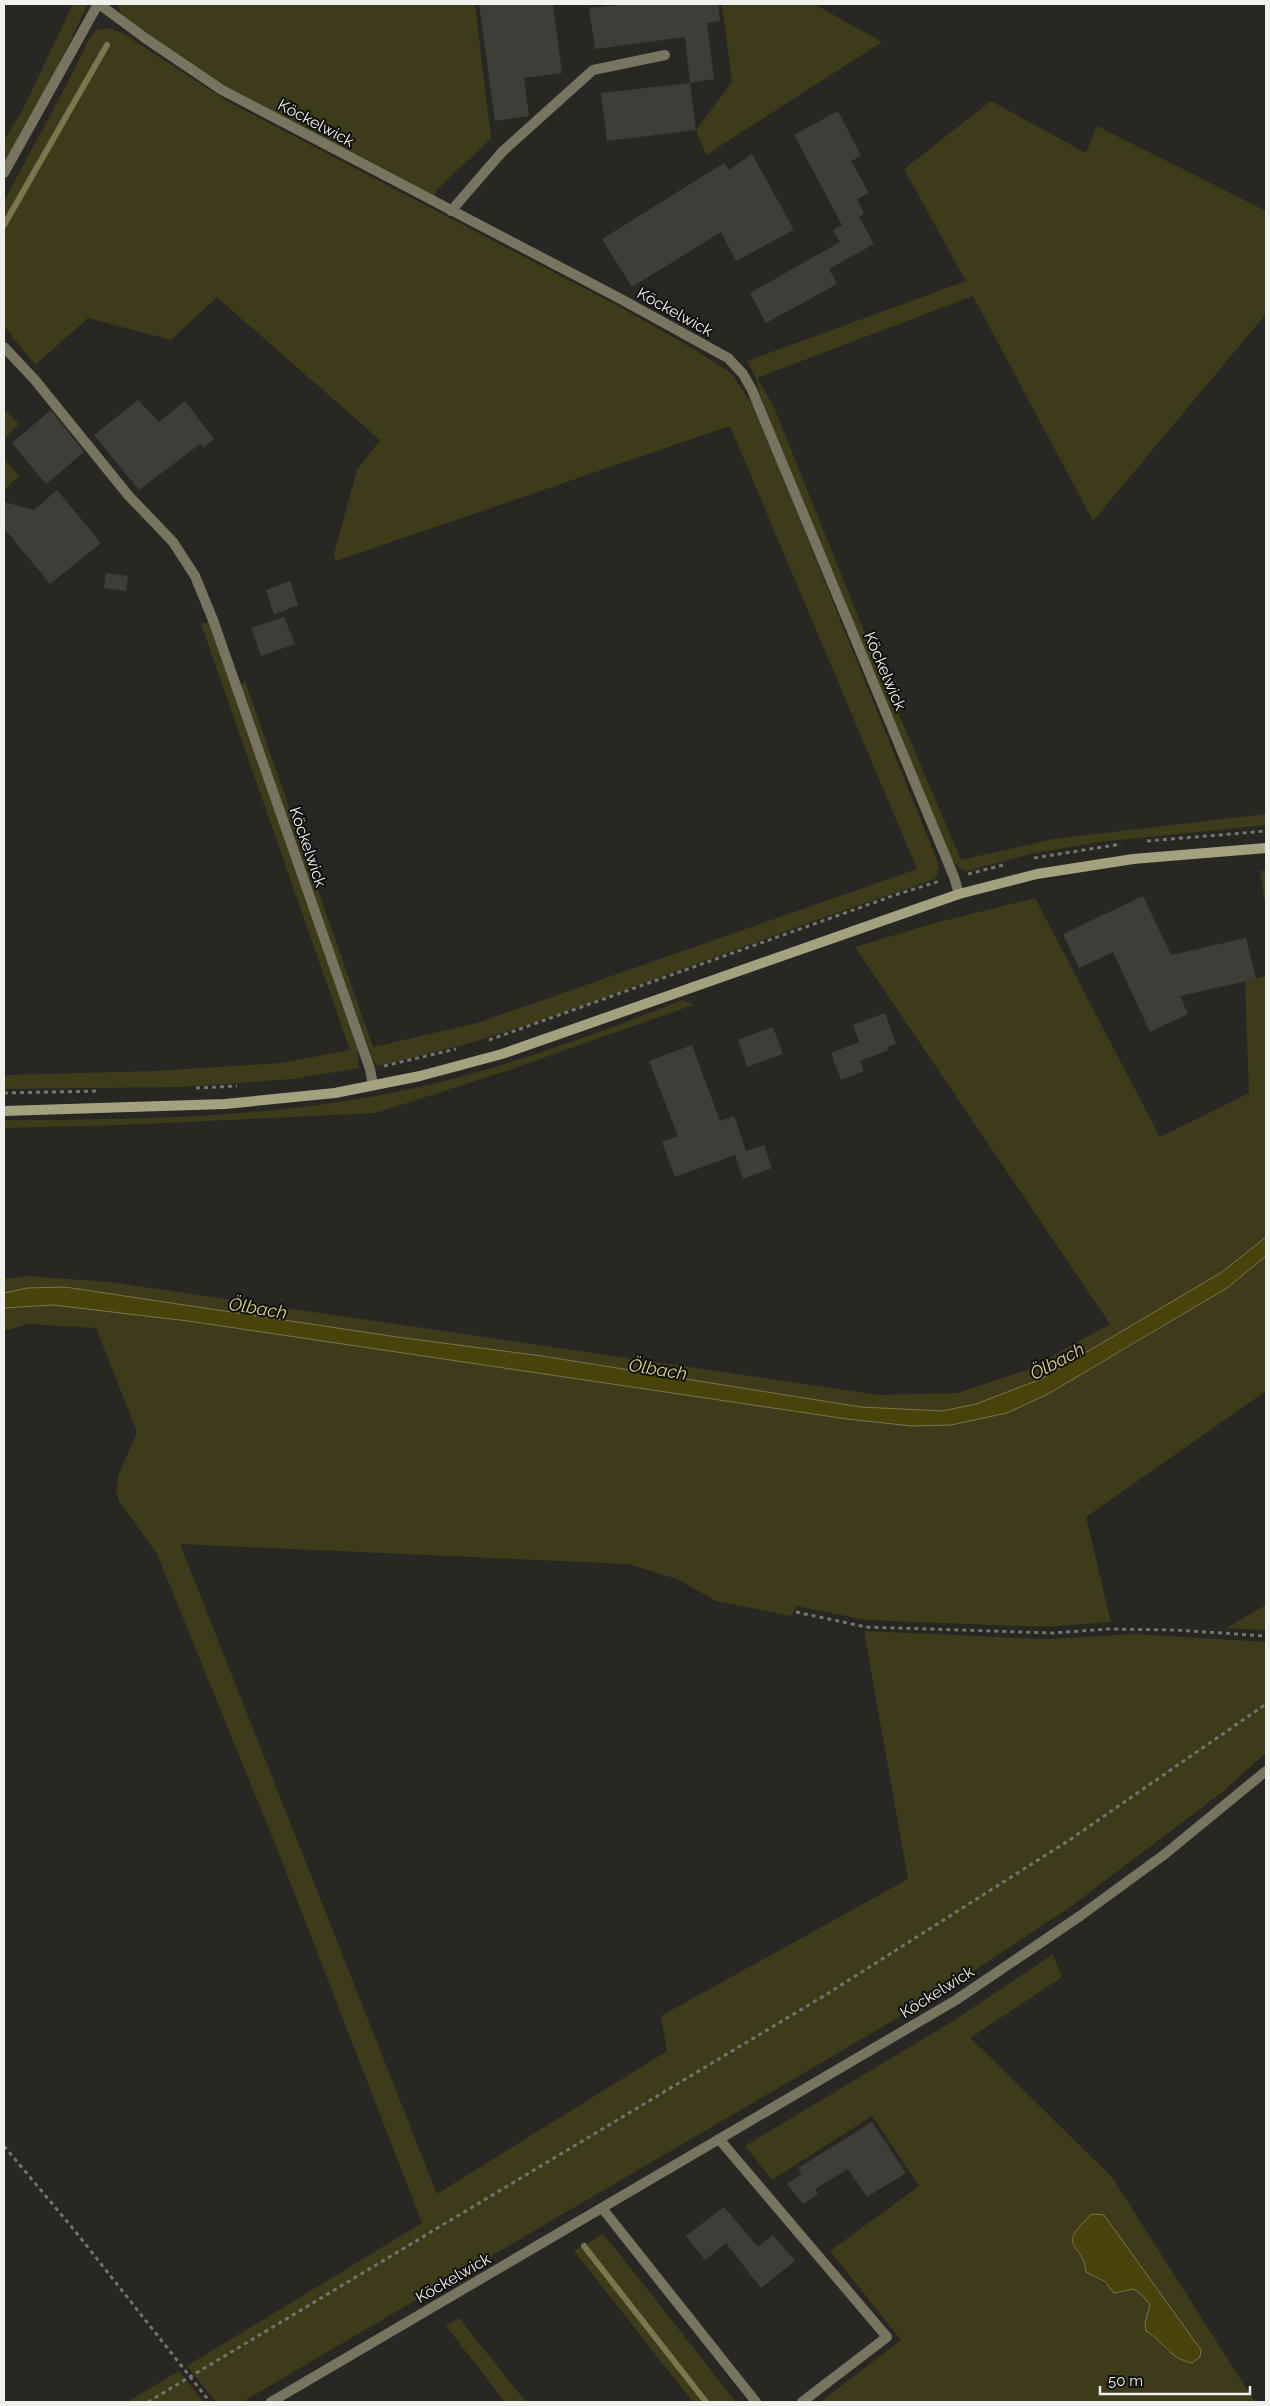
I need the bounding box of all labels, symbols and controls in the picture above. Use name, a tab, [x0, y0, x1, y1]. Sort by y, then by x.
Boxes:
street label: Köckelwick	[275, 95, 358, 151]
street label: Köckelwick	[634, 283, 717, 341]
street label: Köckelwick	[860, 629, 910, 714]
street label: Köckelwick	[285, 804, 331, 890]
water label: Ölbach	[227, 1293, 289, 1323]
water label: Ölbach	[1026, 1338, 1088, 1384]
water label: Ölbach	[627, 1354, 689, 1384]
street label: Köckelwick	[897, 1962, 978, 2022]
street label: Köckelwick	[412, 2249, 494, 2307]
scale bar	[1100, 2364, 1250, 2396]
text: 50 m	[1108, 2372, 1143, 2390]

